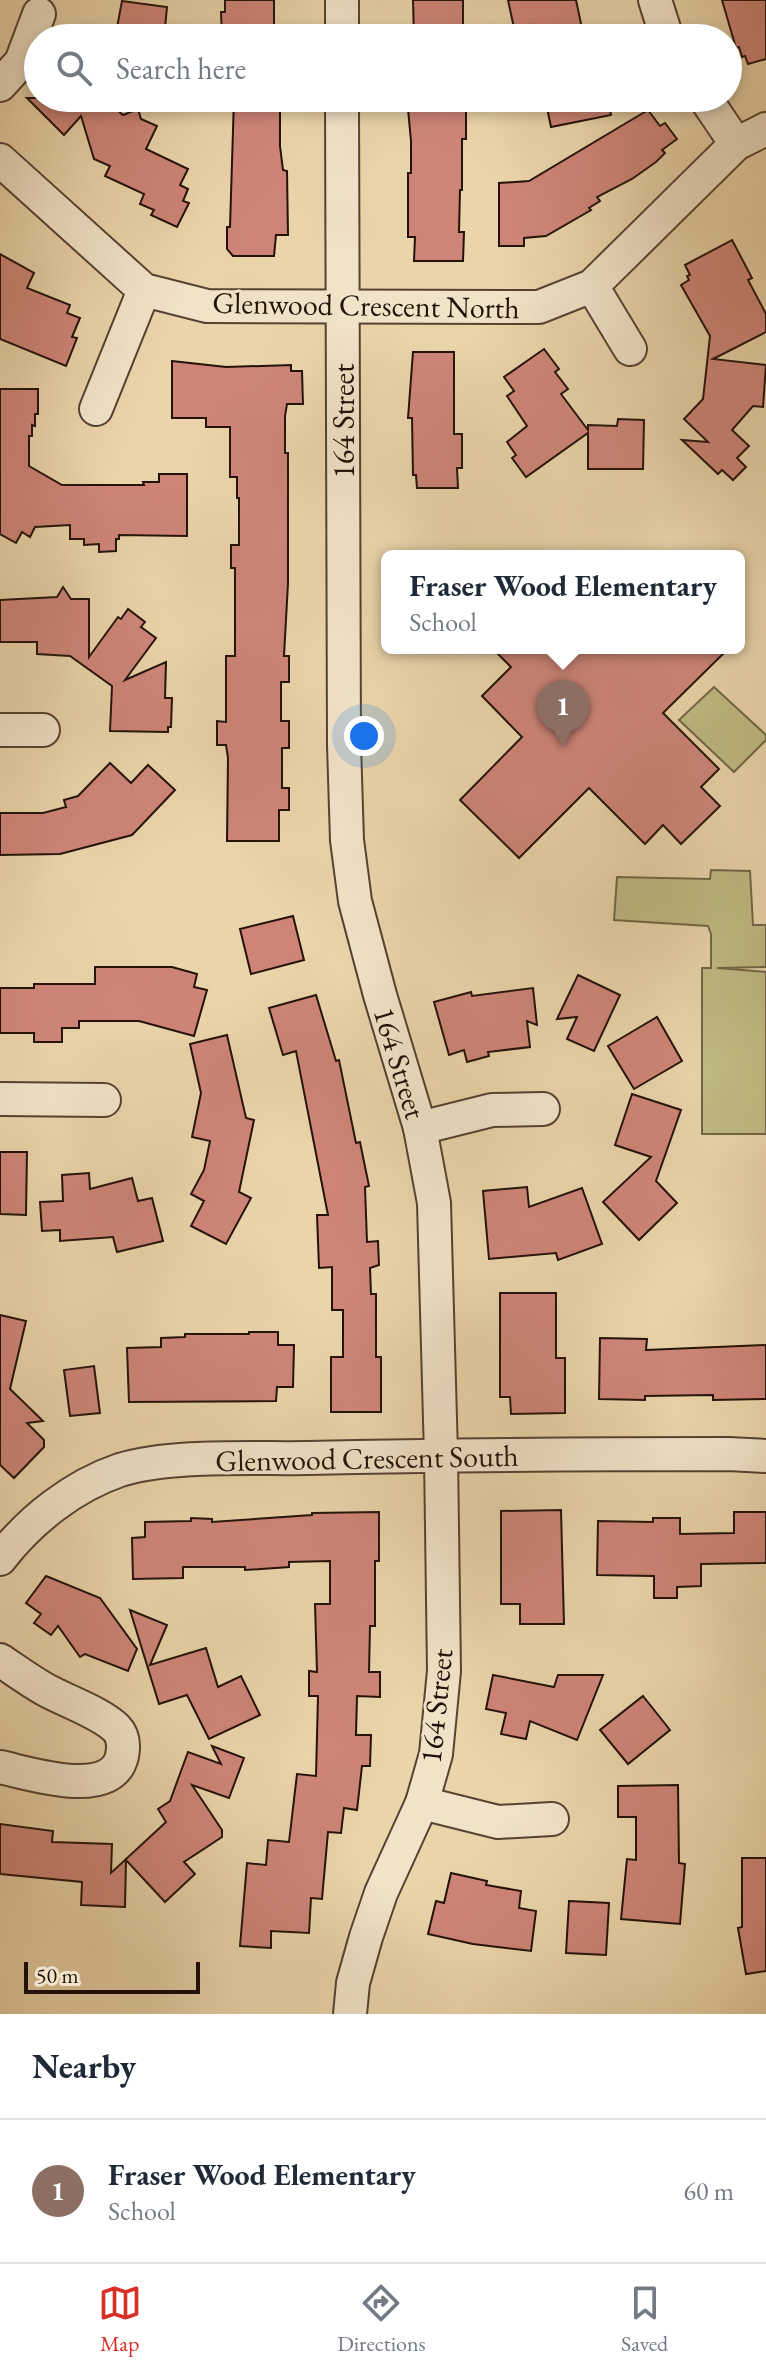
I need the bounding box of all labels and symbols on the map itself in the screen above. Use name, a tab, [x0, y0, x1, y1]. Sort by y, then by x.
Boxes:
street label: Glenwood Crescent North	[212, 283, 520, 327]
street label: 164 Street	[324, 363, 363, 479]
pin: 1	[537, 680, 589, 746]
your location	[344, 716, 384, 756]
street label: 164 Street	[365, 1002, 436, 1124]
street label: Glenwood Crescent South	[215, 1436, 519, 1480]
street label: 164 Street	[411, 1646, 461, 1765]
scale bar	[24, 1958, 200, 1994]

